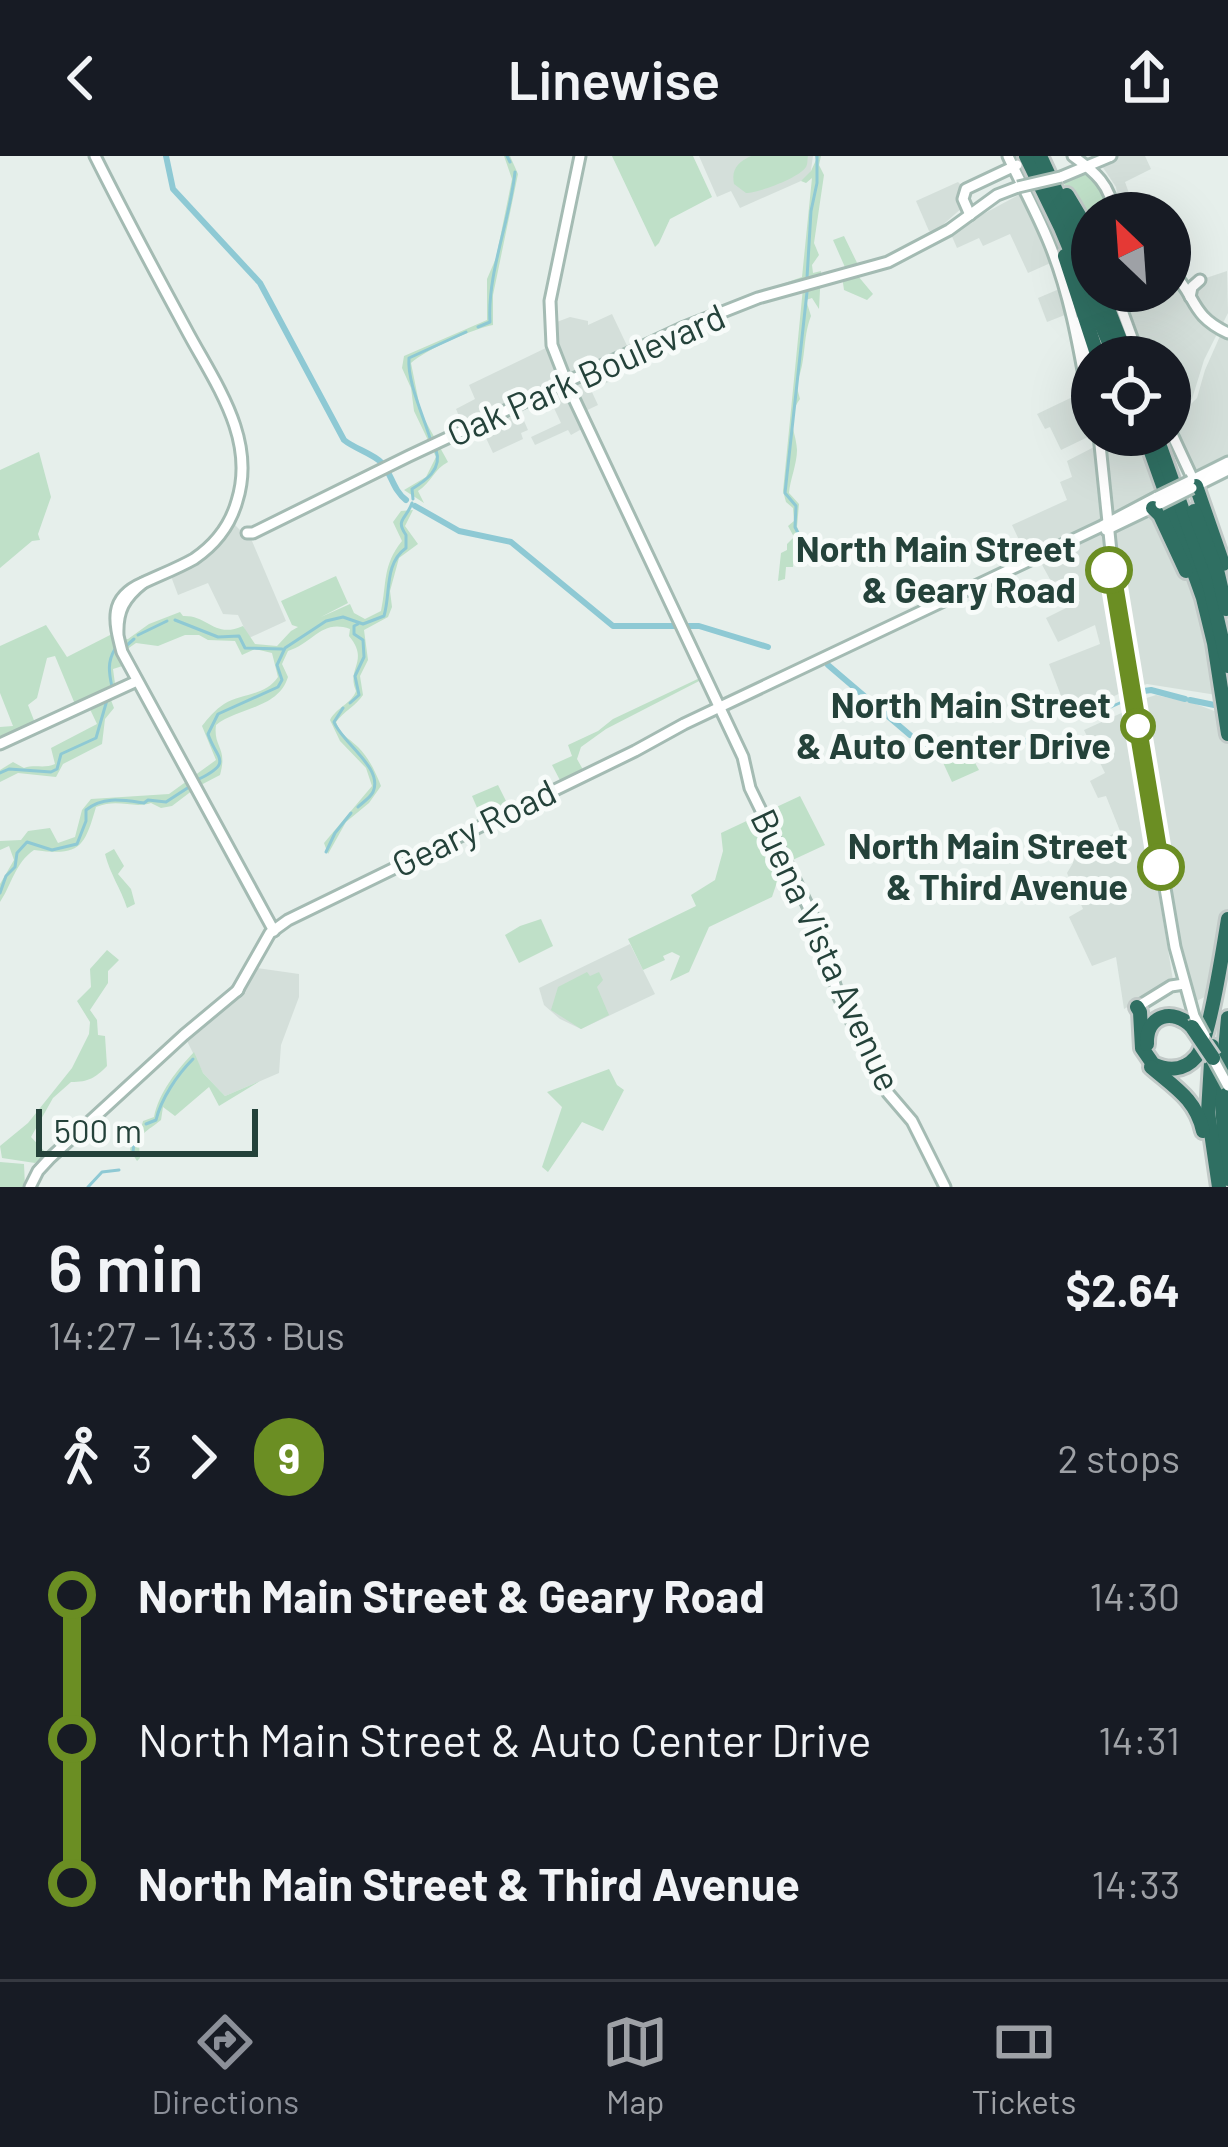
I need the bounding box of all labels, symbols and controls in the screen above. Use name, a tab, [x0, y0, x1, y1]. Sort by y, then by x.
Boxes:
icon: back	[48, 45, 114, 111]
icon: share	[1114, 45, 1180, 111]
text: Linewise	[508, 46, 720, 111]
north arrow	[1071, 192, 1191, 312]
map controls	[1071, 192, 1191, 456]
street label: Oak Park Boulevard	[440, 293, 731, 454]
button: locate	[1071, 336, 1191, 456]
place label: North Main Street & Geary Road	[796, 526, 1076, 610]
marker: North Main Street & Geary Road	[1087, 548, 1131, 592]
place label: North Main Street & Auto Center Drive	[796, 682, 1111, 766]
marker: North Main Street & Auto Center Drive	[1122, 710, 1154, 742]
street label: Geary Road	[384, 769, 562, 885]
street label: Buena Vista Avenue	[743, 801, 912, 1097]
place label: North Main Street & Third Avenue	[848, 823, 1128, 907]
marker: North Main Street & Third Avenue	[1139, 845, 1183, 889]
scale bar	[36, 1103, 258, 1156]
text: 500 m	[54, 1110, 142, 1150]
text: 6 min	[48, 1226, 204, 1305]
text: $2.64	[1066, 1262, 1180, 1316]
text: 14:27 – 14:33 · Bus	[48, 1311, 345, 1358]
icon: walk	[48, 1424, 114, 1490]
icon: forward	[170, 1424, 236, 1490]
text: 9	[278, 1432, 300, 1482]
text: 3	[132, 1434, 152, 1481]
text: 2 stops	[1057, 1434, 1180, 1481]
text: North Main Street & Geary Road	[138, 1568, 765, 1622]
text: 14:30	[1090, 1572, 1180, 1619]
text: North Main Street & Auto Center Drive	[138, 1712, 871, 1766]
text: 14:31	[1098, 1716, 1180, 1763]
text: North Main Street & Third Avenue	[138, 1856, 800, 1910]
text: 14:33	[1091, 1860, 1180, 1907]
tab: Directions	[152, 2009, 299, 2121]
tab: Map	[602, 2009, 668, 2121]
tab: Tickets	[971, 2009, 1076, 2121]

